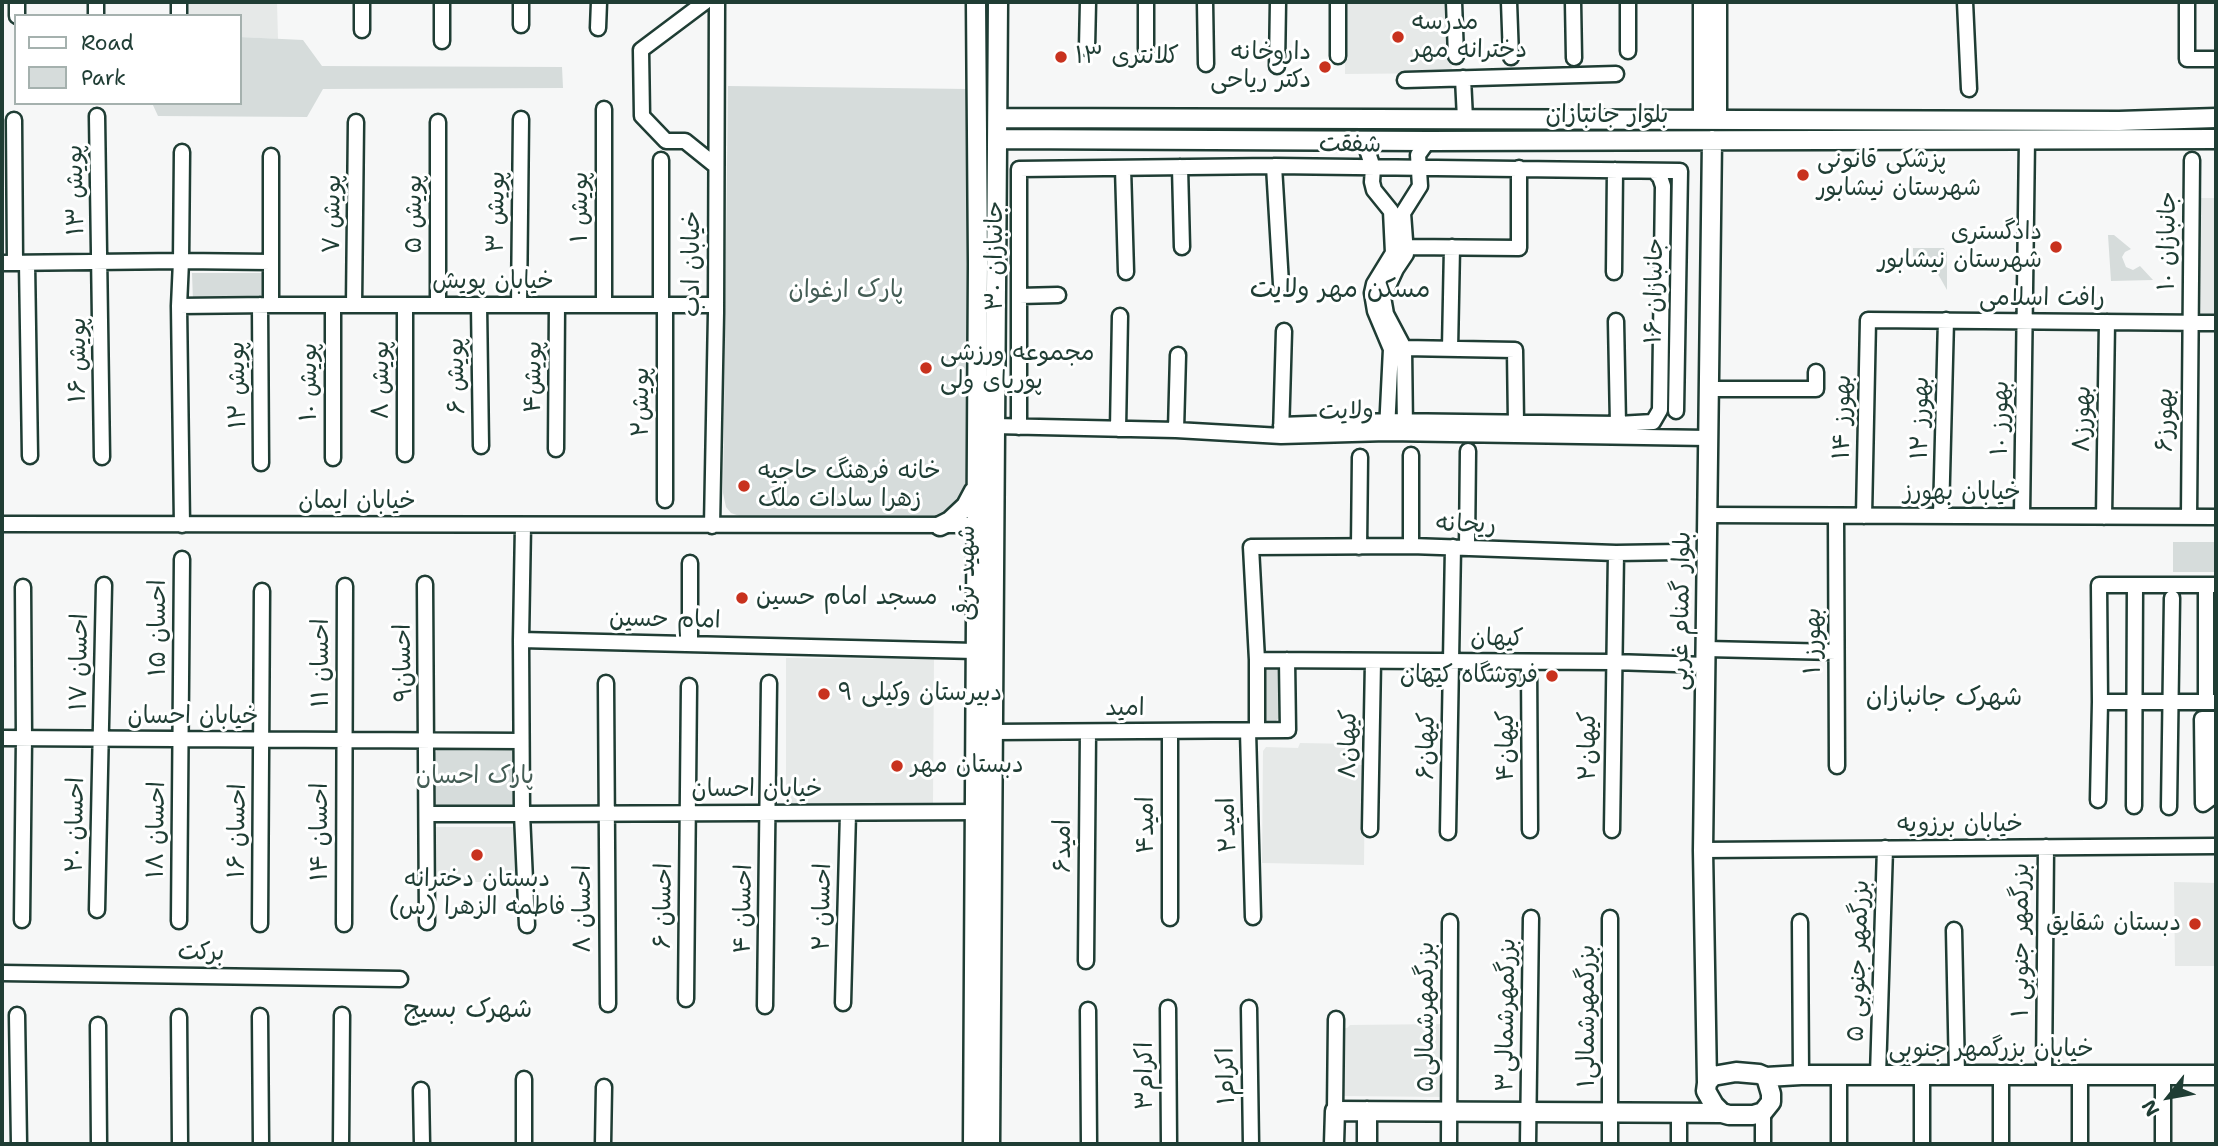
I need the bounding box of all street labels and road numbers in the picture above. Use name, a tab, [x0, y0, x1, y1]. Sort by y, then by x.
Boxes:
street label: بلوار جانبازان	[1545, 102, 1669, 130]
street label: شفقت	[1319, 130, 1381, 160]
street label: پویش ۱۳	[61, 144, 91, 236]
street label: پویش ۳	[482, 171, 512, 253]
street label: پویش ۱	[567, 172, 595, 242]
street label: پویش ۷	[318, 174, 348, 254]
street label: پویش ۵	[401, 175, 429, 253]
street label: جانبازان ۱۰	[2153, 191, 2183, 291]
street label: جانبازان ۳۰	[982, 201, 1010, 311]
street label: خیابان ادب	[679, 211, 707, 317]
street label: جانبازان ۱۶	[1640, 238, 1670, 344]
street label: خیابان پویش	[432, 268, 554, 296]
street label: رافت اسلامی	[1979, 285, 2105, 313]
street label: پویش ۱۶	[65, 317, 93, 403]
street label: پویش ۶	[442, 337, 472, 415]
street label: پویش ۱۲	[223, 341, 253, 429]
street label: پویش ۸	[368, 341, 396, 419]
street label: پویش۴	[519, 341, 549, 413]
street label: پویش ۱۰	[296, 343, 324, 421]
street label: پویش۲	[628, 367, 656, 437]
street label: بهورز ۱۴	[1828, 374, 1858, 460]
street label: بهورز ۱۲	[1906, 376, 1936, 460]
street label: بهورز ۱۰	[1986, 380, 2016, 456]
street label: بهورز۸	[2068, 385, 2098, 453]
street label: بهورز۶	[2152, 388, 2180, 452]
street label: ولایت	[1318, 397, 1374, 427]
street label: خیابان بهورز	[1903, 479, 2021, 507]
street label: خیابان ایمان	[298, 488, 416, 516]
street label: ریحانه	[1435, 510, 1497, 540]
street label: شهید ترقی	[954, 525, 982, 621]
street label: بلوار گمنام غربی	[1666, 531, 1698, 691]
street label: احسان ۱۵	[145, 580, 173, 676]
street label: امام حسین	[609, 605, 721, 635]
street label: بهورز ۱	[1800, 608, 1828, 674]
street label: احسان ۱۷	[65, 613, 95, 711]
street label: احسان ۱۱	[308, 619, 336, 707]
street label: احسان۹	[389, 624, 419, 702]
street label: کیهان	[1470, 624, 1524, 654]
street label: امید	[1105, 695, 1145, 723]
street label: خیابان احسان	[128, 703, 258, 731]
street label: کیهان۸	[1334, 709, 1364, 779]
street label: کیهان۴	[1493, 710, 1521, 782]
street label: کیهان۲	[1575, 711, 1603, 781]
street label: کیهان۶	[1412, 712, 1442, 780]
street label: خیابان احسان	[692, 776, 822, 804]
street label: احسان ۲۰	[61, 777, 91, 873]
street label: احسان ۱۸	[142, 781, 172, 879]
street label: احسان ۱۶	[223, 783, 253, 879]
street label: احسان ۱۴	[307, 783, 335, 881]
street label: امید۴	[1133, 796, 1161, 854]
street label: امید۲	[1213, 797, 1243, 853]
street label: خیابان برزویه	[1897, 811, 2023, 839]
street label: امید۶	[1050, 819, 1078, 873]
street label: احسان ۶	[649, 863, 679, 949]
street label: احسان ۲	[808, 863, 838, 951]
street label: بزرگمهر جنوبی ۱	[2008, 863, 2036, 1017]
street label: احسان ۴	[729, 864, 759, 954]
street label: احسان ۸	[570, 865, 598, 953]
street label: بزرگمهر جنوبی ۵	[1842, 879, 1876, 1043]
street label: برکت	[177, 938, 225, 968]
street label: بزرگمهرشمالی۳	[1491, 938, 1523, 1092]
street label: بزرگمهرشمالی۵	[1413, 942, 1441, 1092]
street label: بزرگمهرشمالی۱	[1574, 945, 1602, 1087]
street label: خیابان بزرگمهر جنوبی	[1888, 1036, 2094, 1064]
street label: اکرام۳	[1132, 1042, 1160, 1110]
street label: اکرام۱	[1212, 1047, 1242, 1105]

